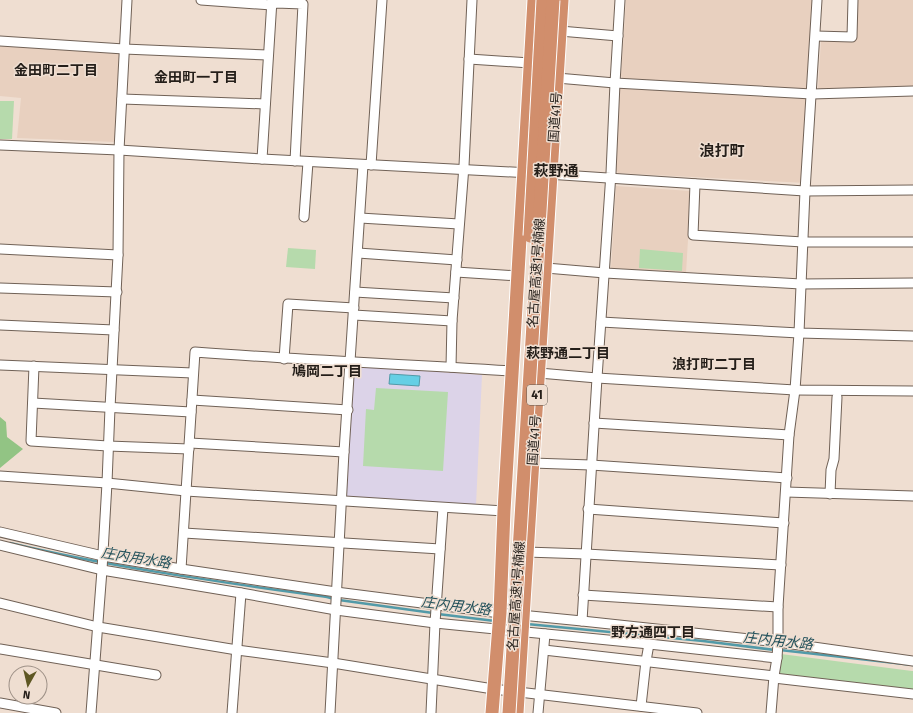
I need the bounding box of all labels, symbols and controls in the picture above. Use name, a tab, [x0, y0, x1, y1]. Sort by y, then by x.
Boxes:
district label: 金田町二丁目	[14, 62, 98, 79]
district label: 金田町一丁目	[154, 69, 238, 86]
street label: 国道41号	[546, 91, 564, 143]
district label: 浪打町	[699, 142, 745, 160]
district label: 萩野通	[533, 162, 579, 180]
street label: 名古屋高速1号楠線	[525, 218, 547, 328]
district label: 萩野通二丁目	[526, 345, 610, 362]
district label: 浪打町二丁目	[672, 356, 756, 373]
district label: 鳩岡二丁目	[292, 363, 362, 380]
road number: 41	[527, 385, 547, 405]
street label: 国道41号	[525, 414, 543, 466]
street label: 名古屋高速1号楠線	[505, 541, 527, 651]
water label: 庄内用水路	[100, 544, 173, 572]
water label: 庄内用水路	[420, 593, 493, 619]
district label: 野方通四丁目	[611, 624, 695, 641]
water label: 庄内用水路	[742, 629, 815, 653]
north arrow	[8, 665, 48, 705]
text: N	[22, 687, 31, 701]

